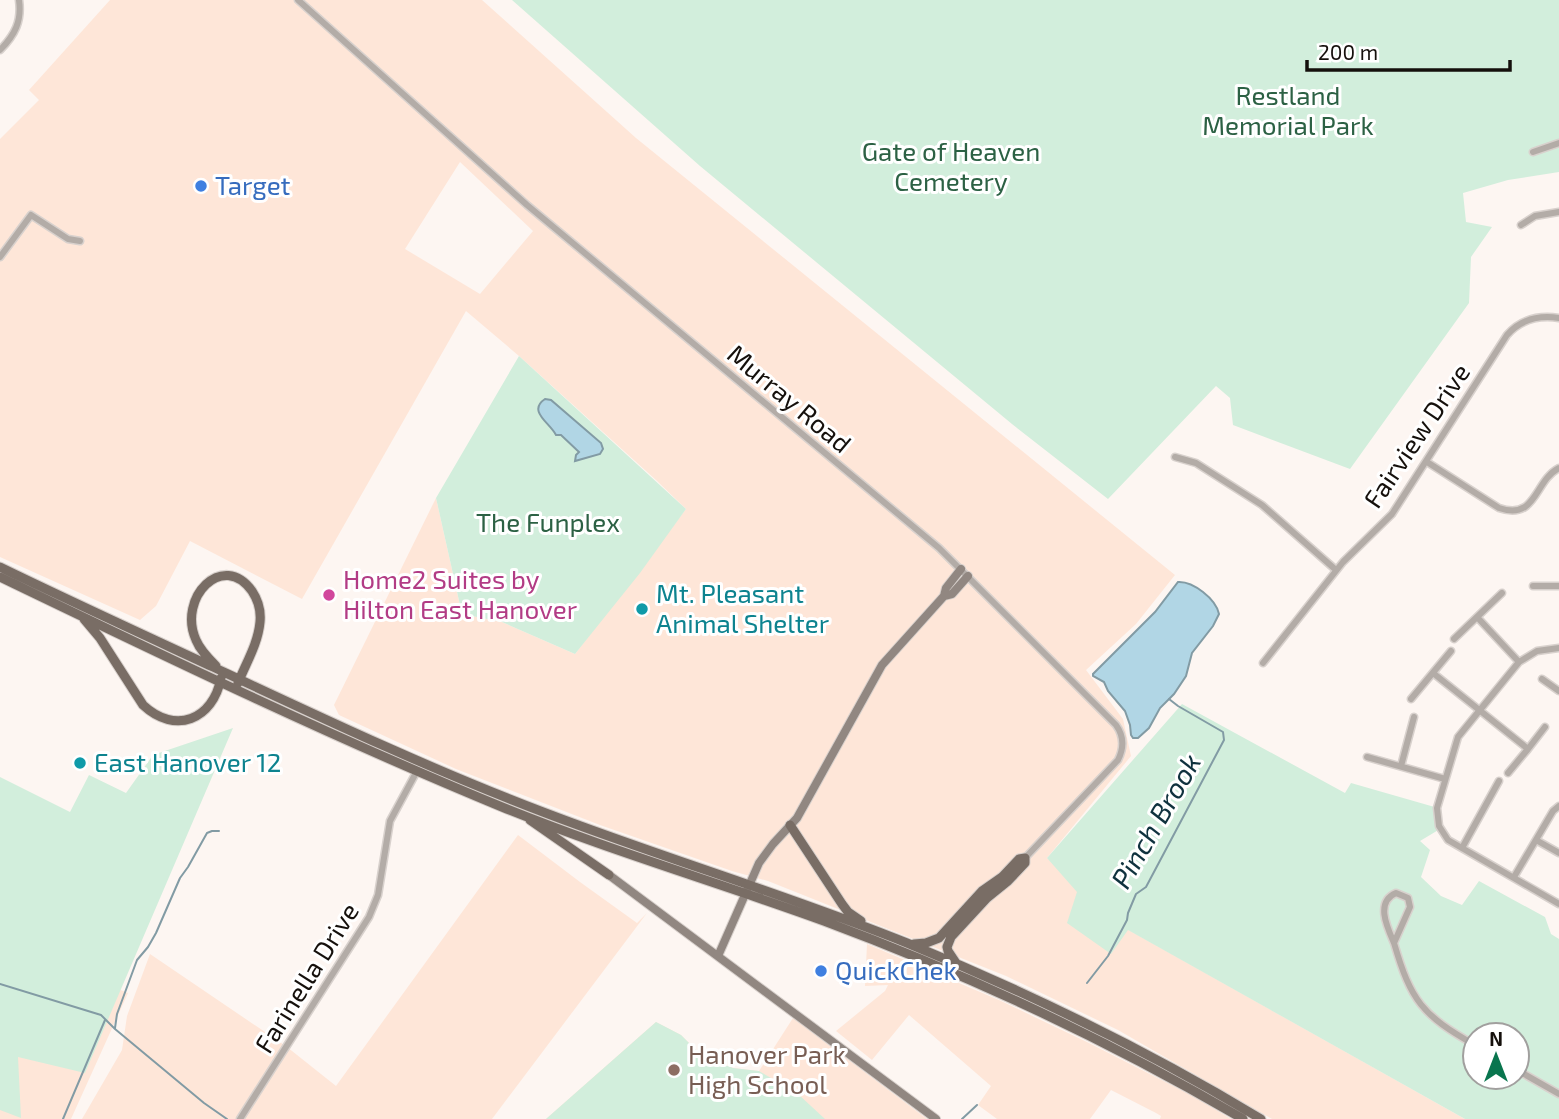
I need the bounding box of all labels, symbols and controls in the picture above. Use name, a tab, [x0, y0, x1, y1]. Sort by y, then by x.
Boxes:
scale bar	[1307, 28, 1510, 72]
text: 200 m	[1318, 39, 1378, 64]
park label: Restland Memorial Park	[1202, 79, 1374, 140]
park label: Gate of Heaven Cemetery	[862, 135, 1040, 196]
place label: Target	[215, 169, 291, 200]
marker: Target	[193, 178, 209, 194]
street label: Murray Road	[722, 337, 858, 458]
street label: Fairview Drive	[1356, 357, 1475, 513]
park label: The Funplex	[476, 506, 620, 537]
place label: Home2 Suites by Hilton East Hanover	[343, 563, 577, 624]
place label: Mt. Pleasant Animal Shelter	[656, 577, 829, 638]
marker: Home2 Suites by Hilton East Hanover	[321, 587, 337, 603]
marker: Mt. Pleasant Animal Shelter	[634, 601, 650, 617]
place label: East Hanover 12	[94, 746, 281, 777]
water label: Pinch Brook	[1103, 747, 1207, 894]
marker: East Hanover 12	[72, 755, 88, 771]
street label: Farinella Drive	[247, 897, 364, 1058]
place label: QuickChek	[835, 954, 957, 985]
marker: QuickChek	[813, 963, 829, 979]
north arrow	[1461, 1021, 1531, 1091]
text: N	[1489, 1027, 1503, 1050]
place label: Hanover Park High School	[688, 1038, 846, 1099]
marker: Hanover Park High School	[666, 1062, 682, 1078]

